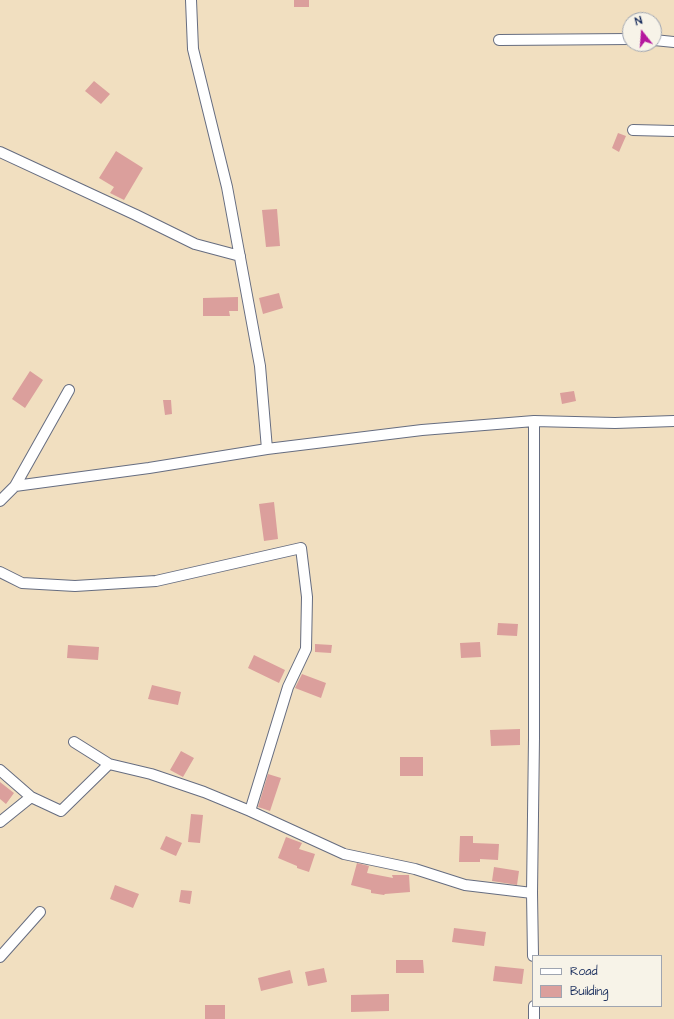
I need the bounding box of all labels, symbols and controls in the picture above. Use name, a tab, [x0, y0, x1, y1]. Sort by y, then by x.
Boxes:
north arrow	[622, 12, 662, 52]
text: N	[633, 13, 644, 29]
legend	[532, 955, 662, 1007]
text: Road	[570, 963, 598, 980]
text: Building	[570, 983, 608, 1000]

